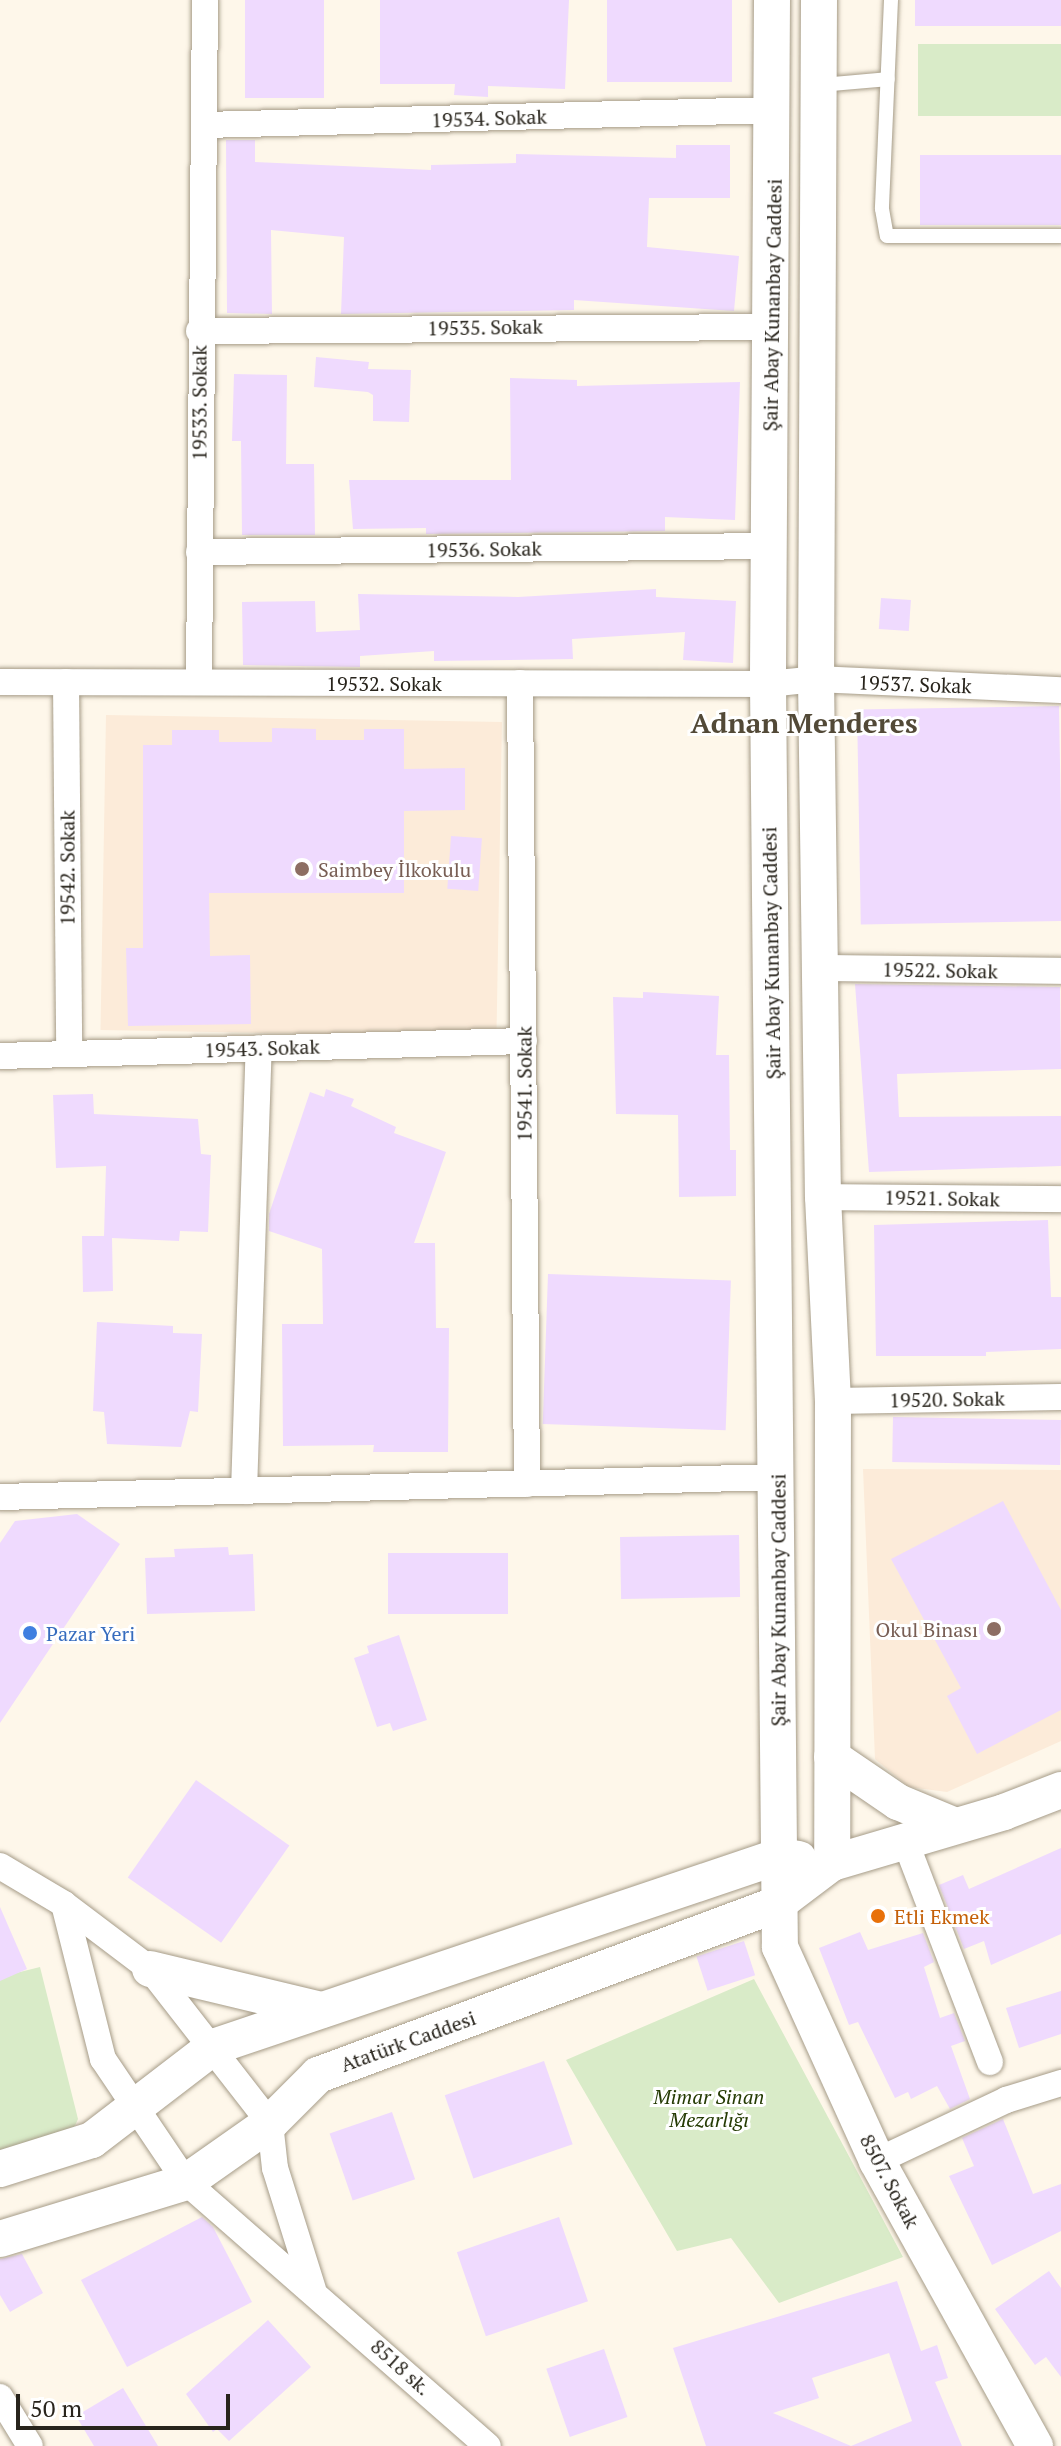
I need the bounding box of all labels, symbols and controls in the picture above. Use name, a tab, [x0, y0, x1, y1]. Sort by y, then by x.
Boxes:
street label: 19534. Sokak	[430, 104, 548, 132]
street label: Şair Abay Kunanbay Caddesi	[758, 178, 786, 432]
street label: 19535. Sokak	[427, 314, 543, 340]
street label: 19533. Sokak	[187, 345, 211, 461]
street label: 19536. Sokak	[426, 536, 542, 562]
street label: 19537. Sokak	[857, 670, 973, 698]
street label: 19532. Sokak	[326, 671, 442, 695]
district label: Adnan Menderes	[690, 706, 918, 740]
street label: 19542. Sokak	[55, 810, 79, 926]
street label: Şair Abay Kunanbay Caddesi	[757, 826, 785, 1080]
place label: Saimbey İlkokulu	[318, 857, 471, 881]
marker: Saimbey İlkokulu	[293, 860, 311, 878]
street label: 19522. Sokak	[882, 957, 998, 983]
street label: 19541. Sokak	[512, 1026, 536, 1142]
street label: 19543. Sokak	[203, 1034, 321, 1062]
street label: 19521. Sokak	[884, 1185, 1000, 1211]
street label: 19520. Sokak	[889, 1386, 1005, 1412]
street label: Şair Abay Kunanbay Caddesi	[766, 1473, 790, 1727]
place label: Okul Binası	[876, 1617, 978, 1641]
marker: Okul Binası	[985, 1620, 1003, 1638]
place label: Pazar Yeri	[46, 1621, 135, 1645]
marker: Pazar Yeri	[21, 1624, 39, 1642]
place label: Etli Ekmek	[894, 1904, 990, 1928]
marker: Etli Ekmek	[869, 1907, 887, 1925]
street label: Atatürk Caddesi	[337, 2005, 479, 2077]
park label: Mimar Sinan Mezarlığı	[654, 2084, 764, 2131]
street label: 8507. Sokak	[855, 2130, 925, 2232]
street label: 8518 sk.	[366, 2334, 436, 2400]
scale bar	[20, 2378, 234, 2428]
text: 50 m	[30, 2392, 82, 2424]

